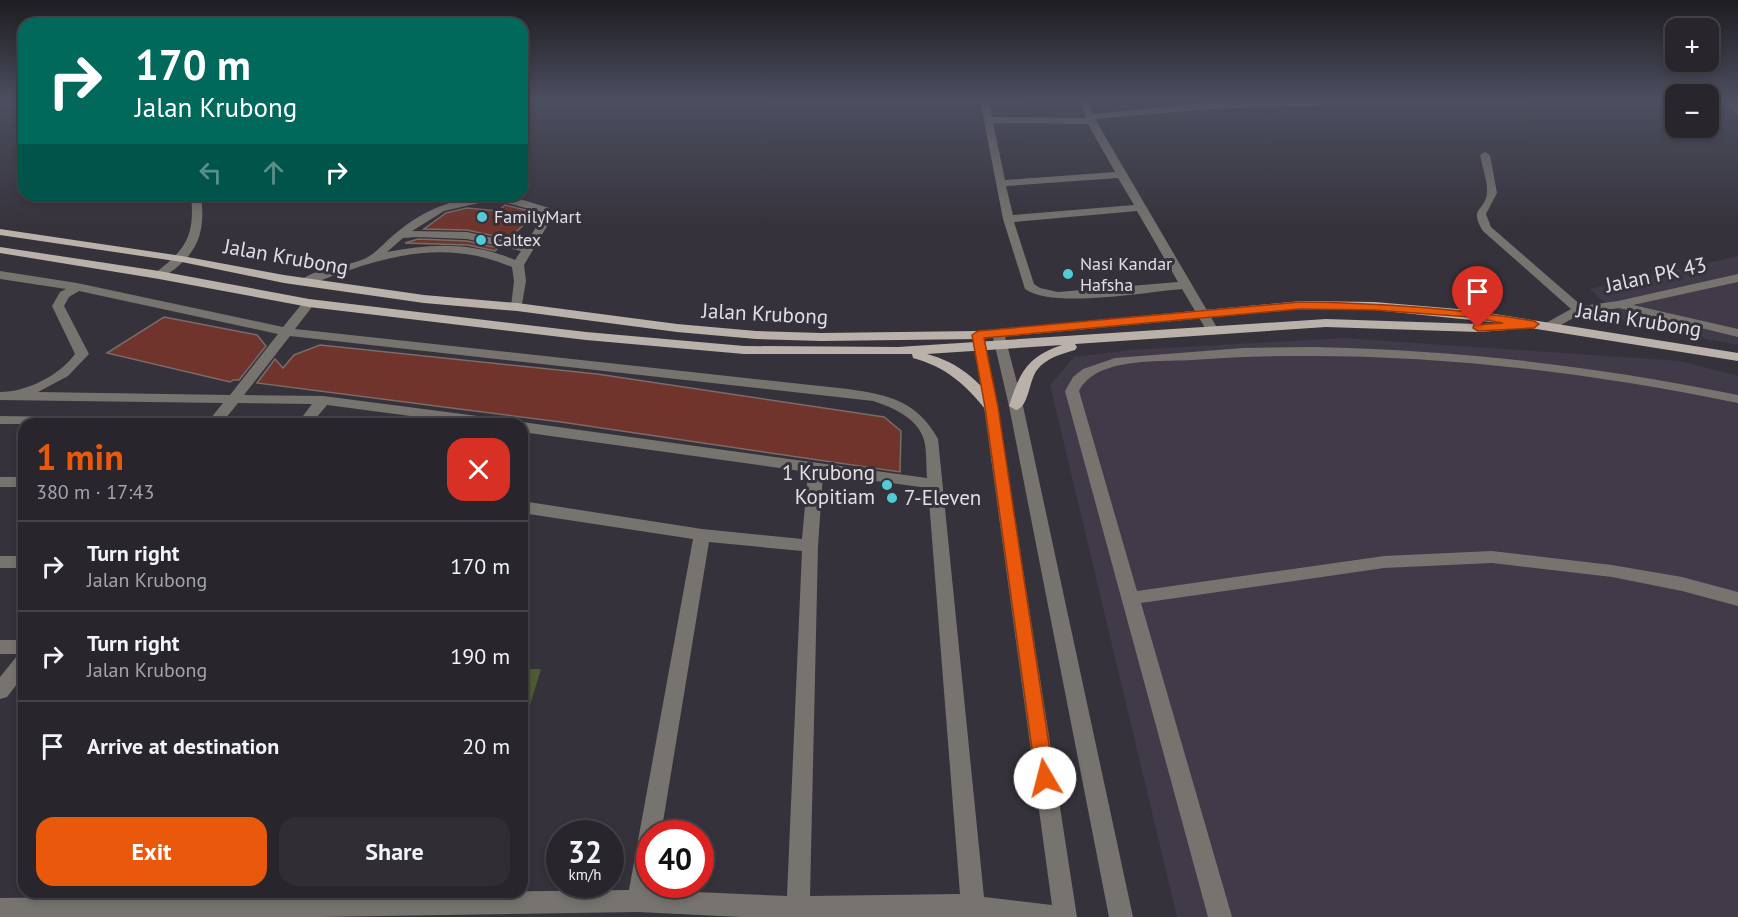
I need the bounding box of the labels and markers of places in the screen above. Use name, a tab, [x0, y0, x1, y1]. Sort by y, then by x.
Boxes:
place label: FamilyMart	[494, 205, 581, 228]
marker: FamilyMart	[475, 210, 489, 224]
place label: Caltex	[493, 228, 541, 251]
marker: Caltex	[474, 233, 488, 247]
place label: Nasi Kandar Hafsha	[1080, 252, 1172, 296]
pin	[1452, 266, 1503, 328]
marker: Nasi Kandar Hafsha	[1061, 267, 1075, 281]
place label: 1 Krubong Kopitiam	[782, 459, 875, 510]
marker: 1 Krubong Kopitiam	[880, 478, 894, 492]
place label: 7-Eleven	[904, 484, 981, 511]
marker: 7-Eleven	[885, 491, 899, 505]

